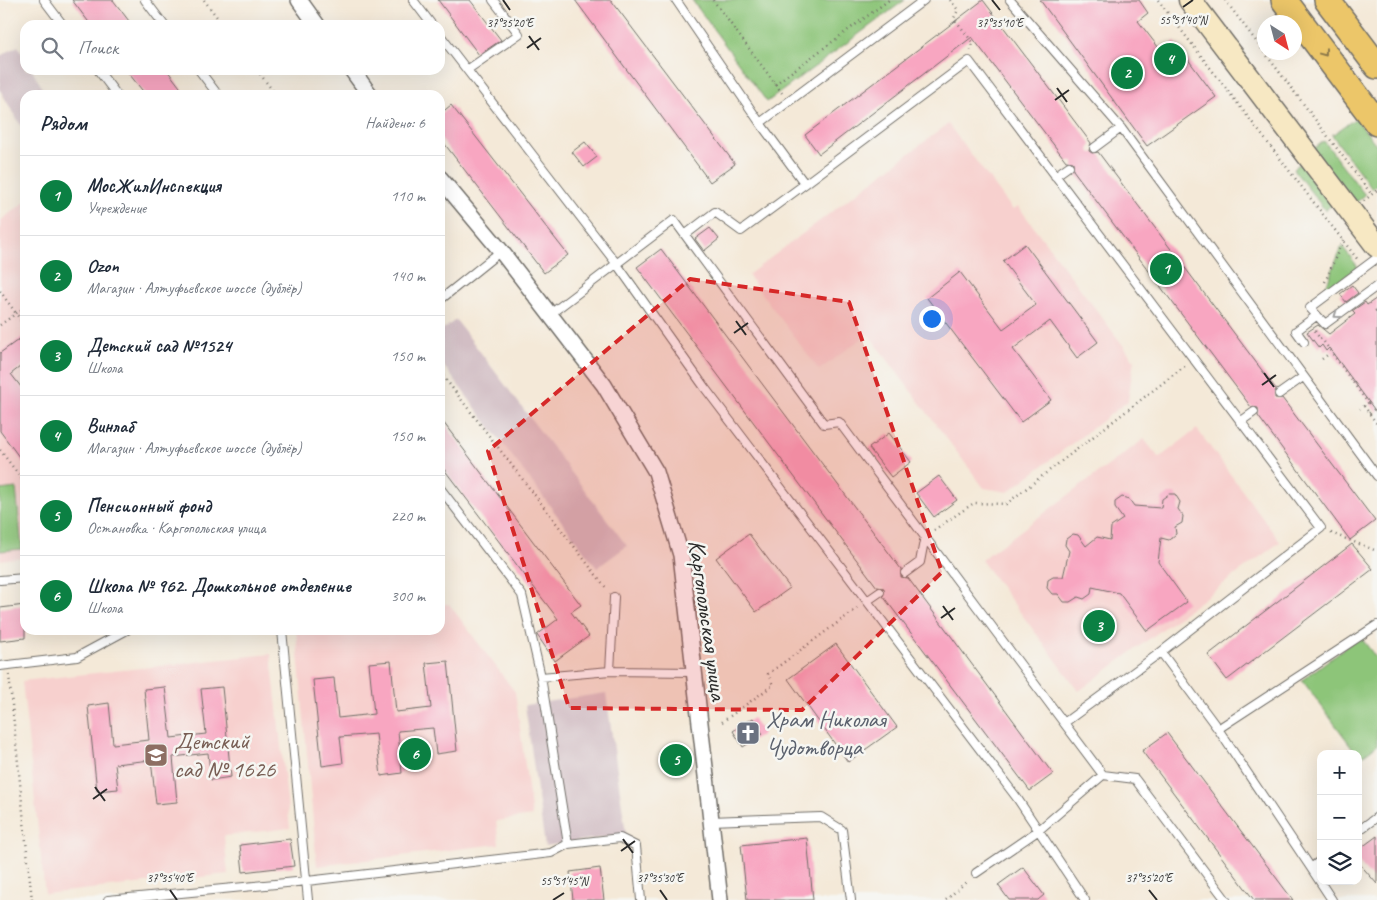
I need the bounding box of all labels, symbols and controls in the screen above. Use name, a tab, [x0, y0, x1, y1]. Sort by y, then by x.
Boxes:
text: 55°51'40"N	[1159, 12, 1208, 28]
text: 37°35'20"E	[487, 15, 535, 31]
text: 37°35'10"E	[977, 15, 1025, 31]
north arrow	[1257, 15, 1302, 60]
search box	[20, 20, 445, 75]
icon: search	[38, 34, 66, 62]
text: Поиск	[78, 36, 118, 60]
pin: 4	[1154, 40, 1186, 78]
one-way arrow	[1318, 47, 1326, 56]
pin: 2	[1111, 54, 1143, 92]
text: Рядом	[40, 110, 87, 136]
text: Найдено: 6	[365, 113, 425, 133]
text: МосЖилИнспекция	[87, 174, 221, 198]
text: 1	[52, 186, 60, 206]
text: 110 m	[391, 186, 425, 206]
text: Учреждение	[87, 198, 146, 218]
pin: 1	[1150, 250, 1182, 288]
text: Ozon	[87, 254, 119, 278]
text: 2	[52, 266, 60, 286]
text: 140 m	[391, 266, 425, 286]
text: Магазин · Алтуфьевское шоссе (дублёр)	[87, 278, 302, 298]
your location	[919, 306, 945, 332]
one-way arrow	[1334, 309, 1343, 318]
text: Детский сад №1524	[87, 334, 231, 358]
text: 3	[52, 346, 60, 366]
text: 150 m	[391, 346, 425, 366]
text: Школа	[87, 358, 122, 378]
text: Винлаб	[87, 414, 134, 438]
text: 4	[52, 426, 60, 446]
text: 150 m	[391, 426, 425, 446]
text: Магазин · Алтуфьевское шоссе (дублёр)	[87, 438, 302, 458]
text: Пенсионный фонд	[87, 494, 211, 518]
text: 5	[53, 506, 59, 526]
text: 220 m	[391, 506, 425, 526]
text: Остановка · Каргопольская улица	[87, 518, 266, 538]
street label: Каргопольская улица	[682, 538, 734, 704]
text: Школа № 962. Дошкольное отделение	[87, 574, 351, 598]
text: 6	[52, 586, 60, 606]
text: 300 m	[391, 586, 425, 606]
text: Школа	[87, 598, 122, 618]
pin: 3	[1083, 607, 1115, 645]
place label: Храм Николая Чудотворца	[766, 704, 887, 762]
church icon: Храм Николая Чудотворца	[735, 720, 761, 746]
place label: Детский сад № 1626	[174, 726, 276, 784]
pin: 6	[399, 735, 431, 773]
pin: 5	[660, 741, 692, 779]
school or university icon: Детский сад № 1626	[143, 742, 169, 768]
map controls	[1317, 750, 1362, 885]
button: +	[1317, 750, 1362, 795]
button: −	[1317, 795, 1362, 840]
button: layers	[1317, 840, 1362, 885]
text: 37°35'40"E	[147, 870, 195, 886]
text: 37°35'30"E	[637, 870, 685, 886]
text: 37°35'20"E	[1126, 870, 1174, 886]
text: 55°51'45"N	[540, 873, 589, 889]

